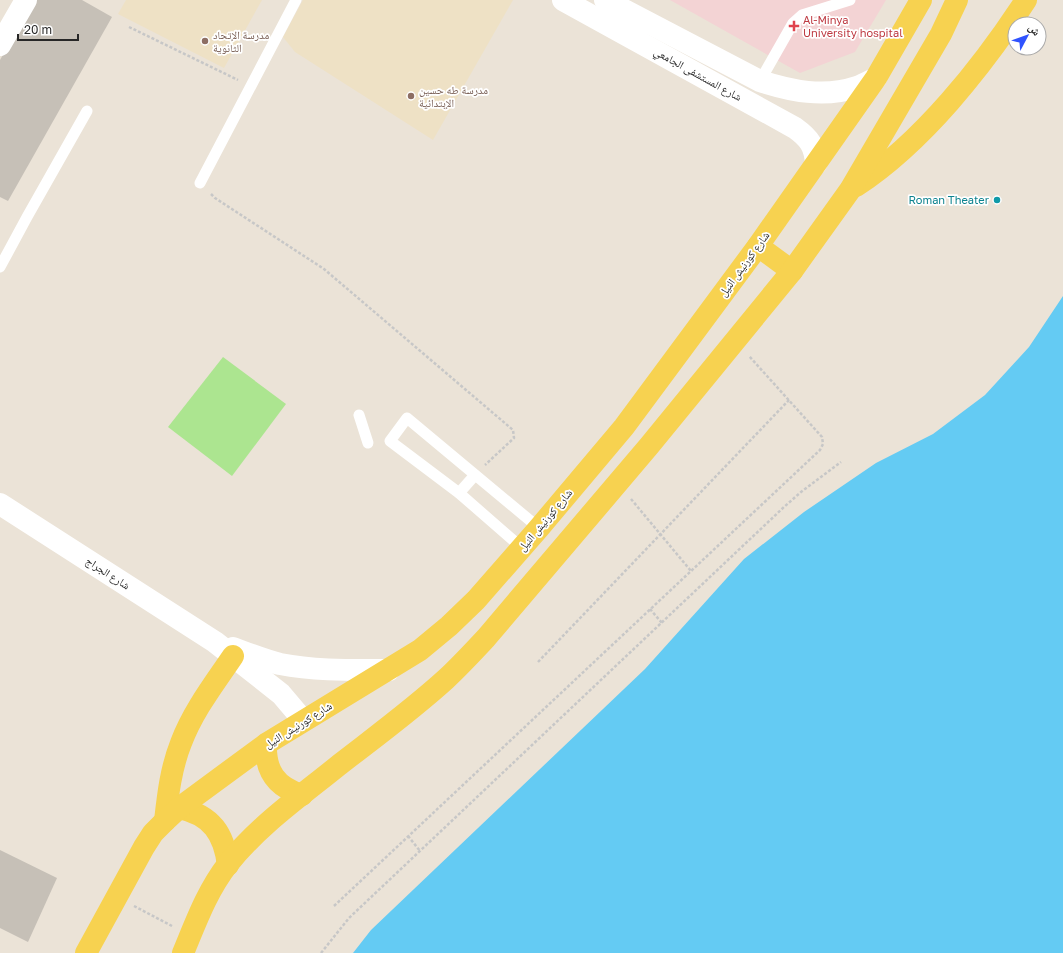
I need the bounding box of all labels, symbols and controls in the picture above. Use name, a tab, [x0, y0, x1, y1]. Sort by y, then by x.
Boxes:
place label: Al-Minya University hospital	[803, 13, 903, 39]
scale bar	[18, 16, 78, 42]
north arrow	[1007, 16, 1047, 56]
marker: Al-Minya University hospital	[788, 20, 800, 32]
text: ش	[1025, 20, 1044, 39]
text: 20 m	[24, 22, 52, 37]
place label: مدرسة الإتحاد الثانوية	[213, 28, 269, 54]
marker: مدرسة الإتحاد الثانوية	[200, 36, 210, 46]
street label: شارع المستشفى الجامعي	[651, 44, 744, 106]
place label: مدرسة طه حسين الإبتدائية	[419, 83, 488, 110]
marker: مدرسة طه حسين الإبتدائية	[406, 91, 416, 101]
place label: Roman Theater	[908, 193, 990, 206]
marker: Roman Theater	[992, 195, 1002, 205]
street label: شارع كورنيش النيل	[716, 229, 772, 299]
street label: شارع كورنيش النيل	[515, 486, 575, 554]
street label: شارع الجراج	[83, 554, 133, 592]
street label: شارع كورنيش النيل	[262, 699, 334, 751]

